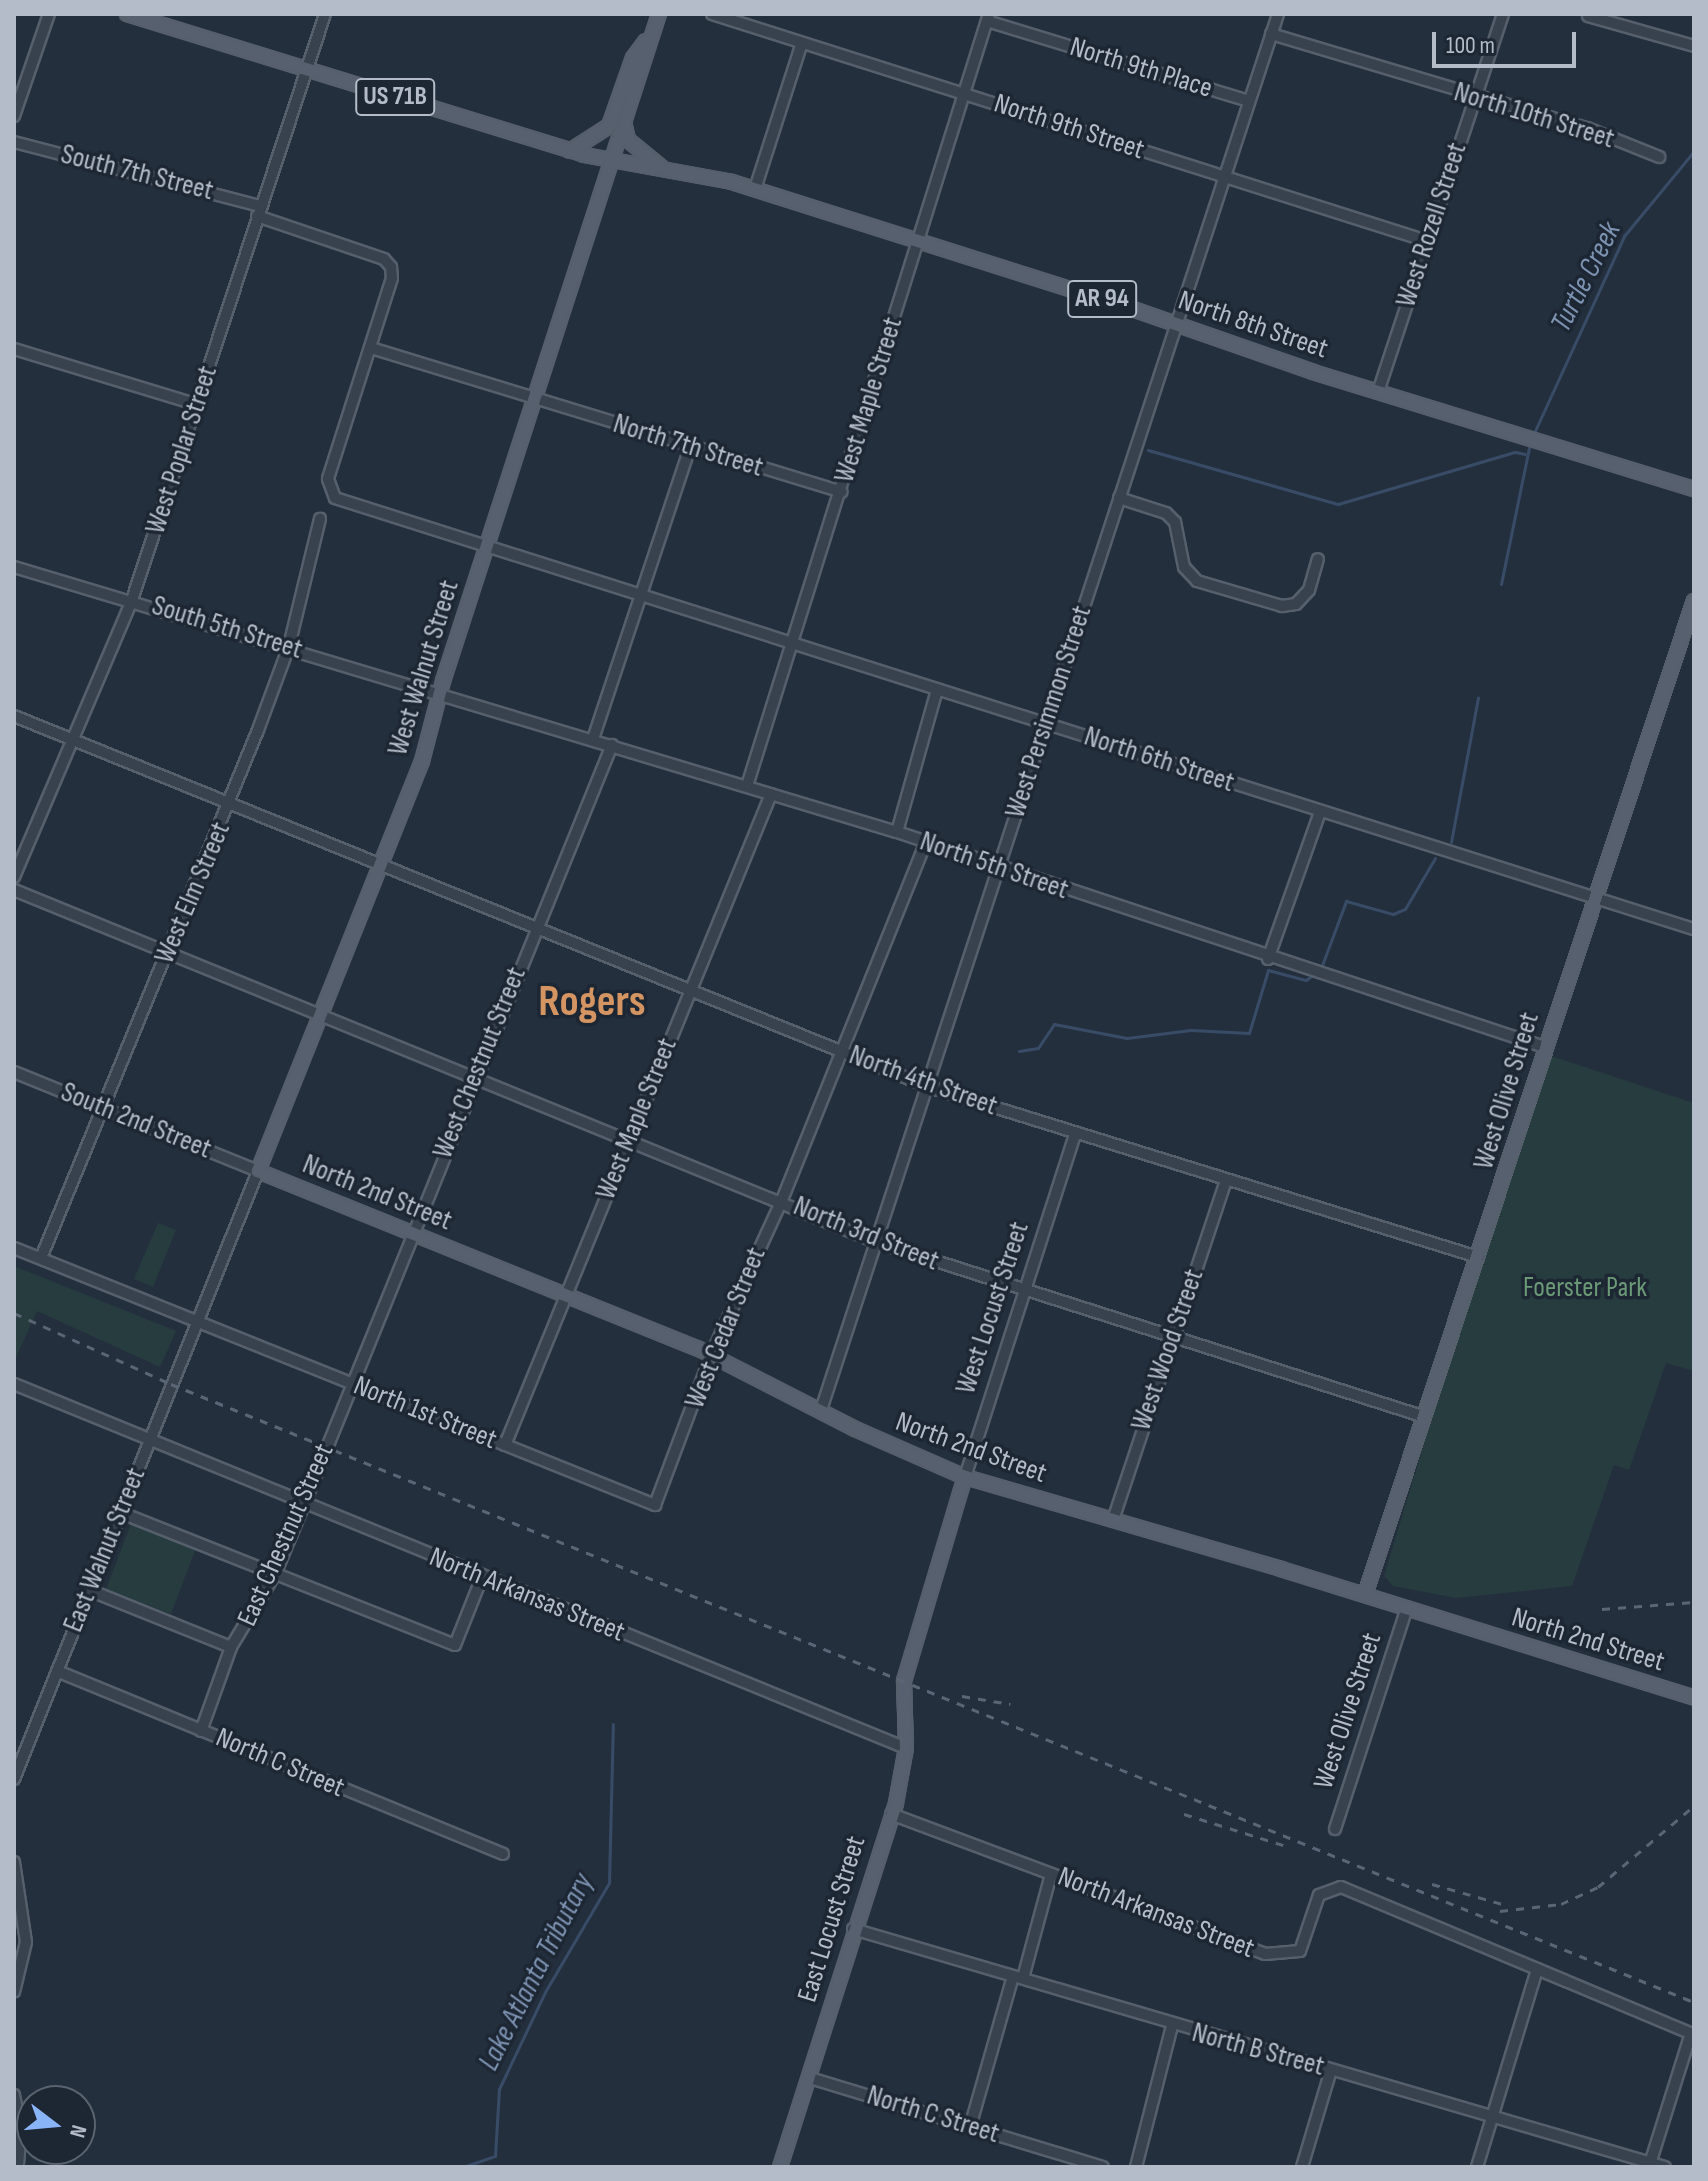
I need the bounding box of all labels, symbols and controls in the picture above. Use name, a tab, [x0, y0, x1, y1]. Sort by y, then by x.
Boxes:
scale bar	[1436, 16, 1580, 66]
street label: North 9th Place	[1066, 30, 1216, 106]
text: 100 m	[1446, 31, 1495, 60]
road number: US 71B	[355, 75, 435, 119]
street label: North 10th Street	[1450, 76, 1618, 156]
street label: North 9th Street	[990, 87, 1148, 167]
street label: South 7th Street	[57, 138, 217, 208]
street label: West Rozell Street	[1390, 139, 1474, 311]
water label: Turtle Creek	[1543, 216, 1629, 338]
road number: AR 94	[1066, 277, 1138, 321]
street label: North 8th Street	[1174, 284, 1332, 366]
street label: West Maple Street	[828, 313, 910, 487]
street label: West Poplar Street	[139, 362, 225, 538]
street label: North 7th Street	[609, 407, 767, 485]
street label: West Walnut Street	[381, 576, 467, 760]
street label: South 5th Street	[148, 589, 306, 667]
street label: West Persimmon Street	[999, 602, 1099, 822]
street label: North 6th Street	[1080, 720, 1238, 800]
street label: West Elm Street	[148, 817, 238, 969]
street label: North 5th Street	[915, 825, 1073, 907]
street label: West Chestnut Street	[426, 962, 534, 1164]
district label: Rogers	[538, 976, 646, 1028]
street label: West Olive Street	[1467, 1009, 1547, 1173]
street label: West Maple Street	[589, 1033, 685, 1205]
street label: North 4th Street	[844, 1039, 1002, 1123]
street label: South 2nd Street	[56, 1076, 216, 1166]
street label: North 2nd Street	[297, 1148, 457, 1238]
street label: North 3rd Street	[788, 1190, 944, 1278]
street label: West Locust Street	[949, 1218, 1037, 1398]
street label: West Cedar Street	[678, 1243, 774, 1413]
street label: West Wood Street	[1125, 1265, 1211, 1435]
park label: Foerster Park	[1523, 1271, 1647, 1305]
street label: North 1st Street	[349, 1369, 501, 1457]
street label: North 2nd Street	[891, 1405, 1051, 1491]
street label: East Chestnut Street	[231, 1439, 341, 1631]
street label: East Walnut Street	[57, 1463, 153, 1637]
street label: North Arkansas Street	[424, 1541, 630, 1649]
street label: North 2nd Street	[1508, 1601, 1668, 1679]
street label: West Olive Street	[1307, 1629, 1389, 1793]
street label: North C Street	[211, 1721, 349, 1805]
street label: East Locust Street	[791, 1832, 873, 2006]
street label: North Arkansas Street	[1053, 1860, 1259, 1966]
water label: Lake Atlanta Tributary	[471, 1868, 601, 2076]
street label: North B Street	[1188, 2016, 1328, 2084]
street label: North C Street	[863, 2079, 1003, 2151]
north arrow	[16, 2085, 96, 2165]
text: N	[63, 2122, 92, 2141]

